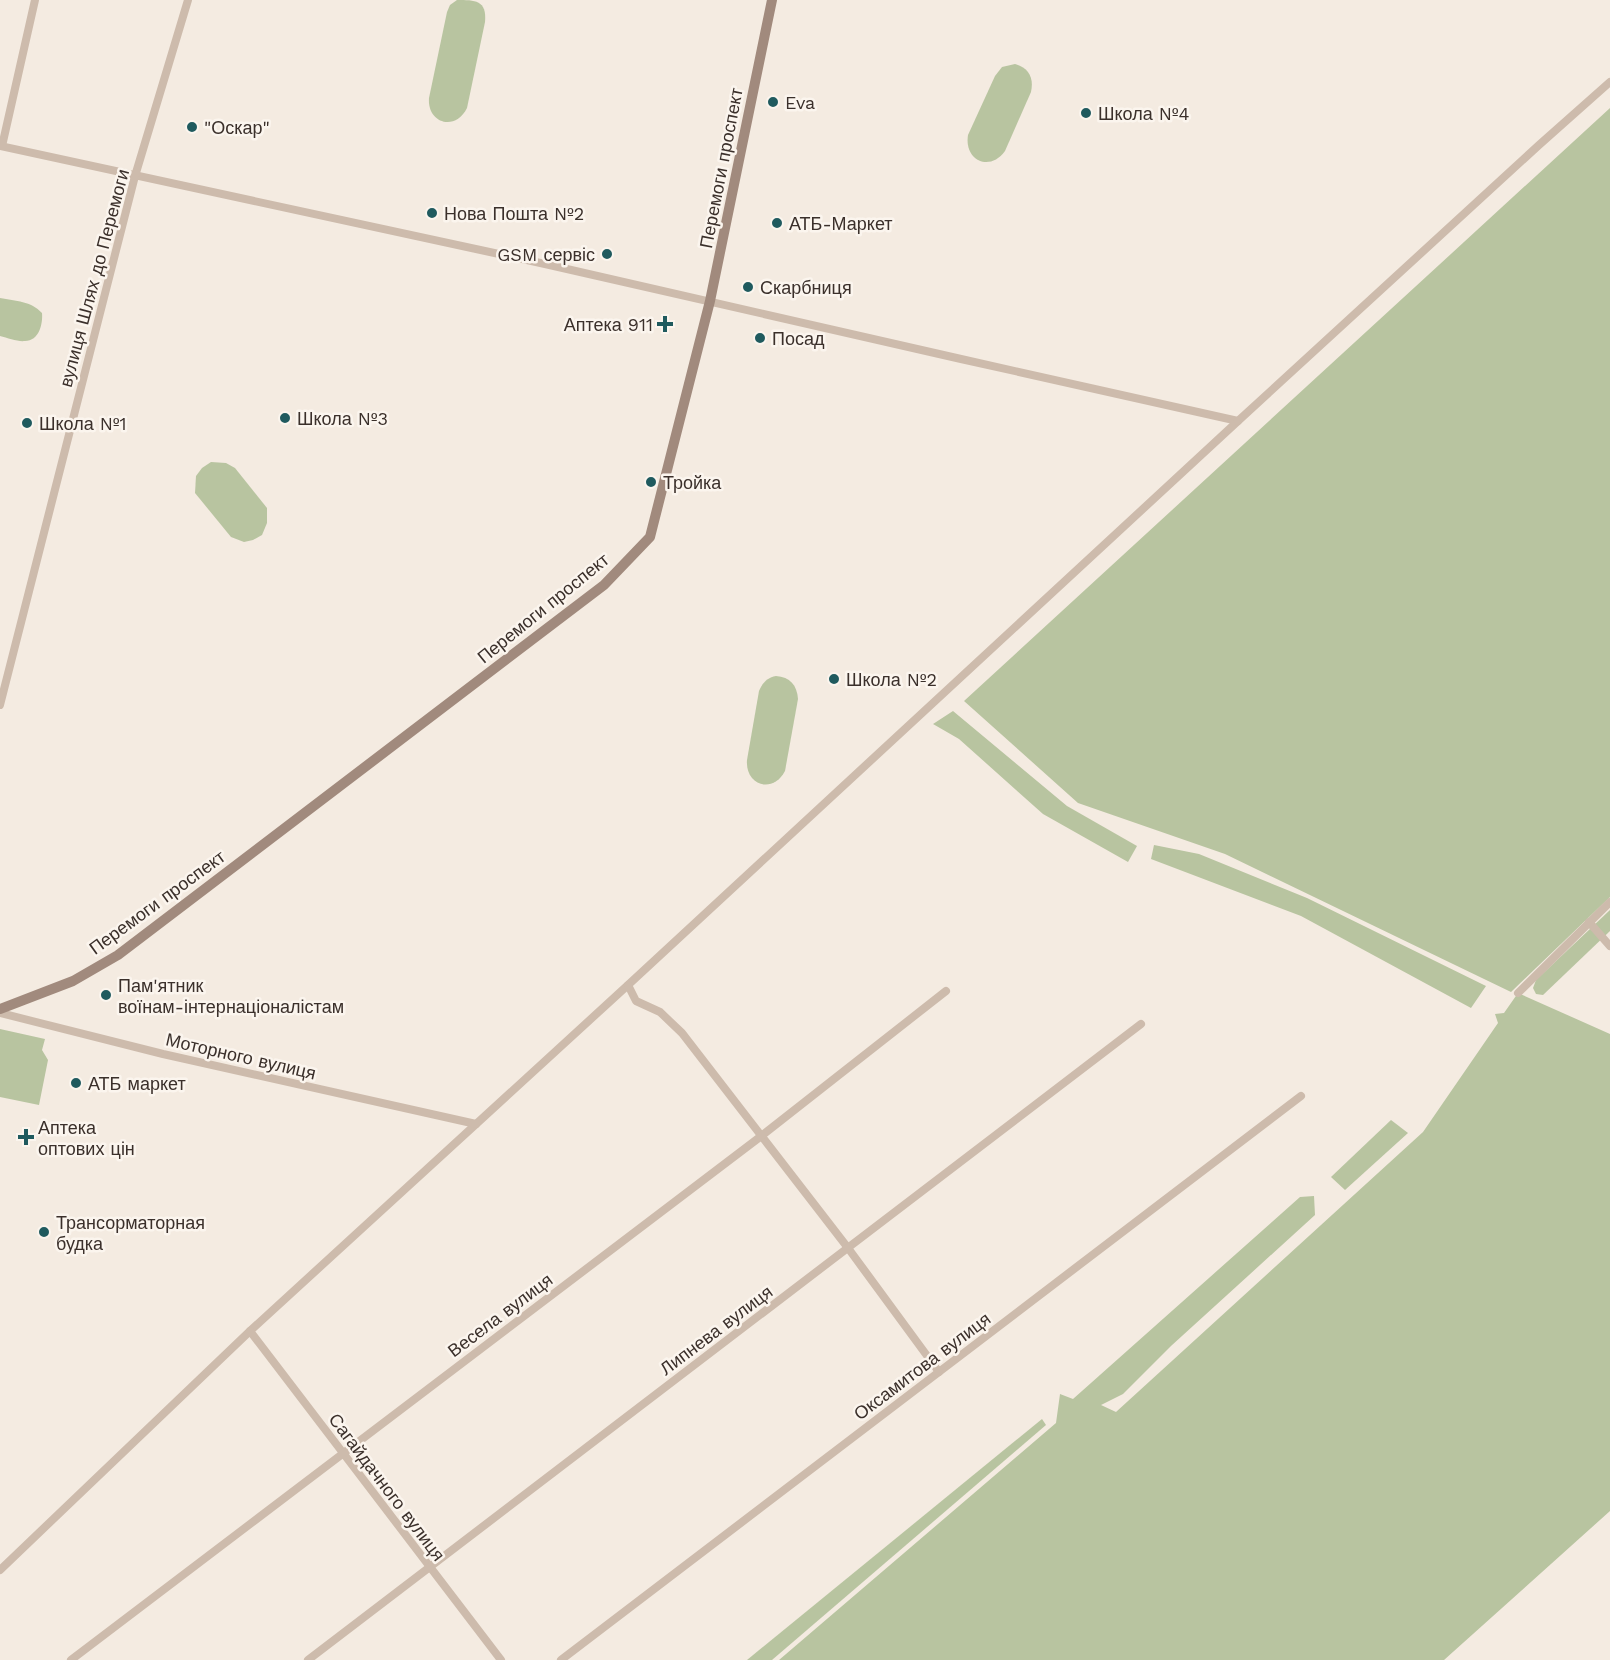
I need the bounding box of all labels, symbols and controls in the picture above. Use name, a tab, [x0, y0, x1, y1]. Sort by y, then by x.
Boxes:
street label: Перемоги проспект	[695, 86, 747, 250]
place label: Eva	[785, 92, 815, 113]
marker: Eva	[766, 95, 780, 109]
place label: Школа №4	[1098, 103, 1190, 124]
marker: Школа №4	[1079, 106, 1093, 120]
place label: "Оскар"	[204, 117, 270, 138]
marker: "Оскар"	[185, 120, 199, 134]
street label: вулиця Шлях до Перемоги	[55, 167, 133, 389]
place label: Нова Пошта №2	[444, 203, 584, 224]
marker: Нова Пошта №2	[425, 206, 439, 220]
place label: АТБ-Маркет	[789, 213, 893, 234]
marker: АТБ-Маркет	[770, 216, 784, 230]
place label: GSM сервіс	[497, 244, 595, 265]
marker: GSM сервіс	[600, 247, 614, 261]
place label: Скарбниця	[760, 277, 852, 298]
marker: Скарбниця	[741, 280, 755, 294]
place label: Аптека 911	[564, 314, 653, 335]
marker: Аптека 911	[658, 317, 672, 331]
place label: Посад	[772, 328, 825, 349]
marker: Посад	[753, 331, 767, 345]
place label: Школа №3	[297, 408, 388, 429]
marker: Школа №3	[278, 411, 292, 425]
place label: Школа №1	[39, 413, 127, 434]
marker: Школа №1	[20, 416, 34, 430]
place label: Тройка	[663, 472, 722, 493]
marker: Тройка	[644, 475, 658, 489]
street label: Перемоги проспект	[473, 549, 613, 667]
place label: Школа №2	[846, 669, 937, 690]
marker: Школа №2	[827, 672, 841, 686]
street label: Перемоги проспект	[85, 846, 229, 958]
place label: Пам'ятник воїнам-інтернаціоналістам	[118, 975, 344, 1017]
marker: Пам'ятник воїнам-інтернаціоналістам	[99, 988, 113, 1002]
street label: Моторного вулиця	[164, 1029, 318, 1083]
place label: АТБ маркет	[88, 1073, 186, 1094]
marker: АТБ маркет	[69, 1076, 83, 1090]
place label: Аптека оптових цін	[38, 1117, 135, 1159]
marker: Аптека оптових цін	[19, 1130, 33, 1144]
place label: Трансорматорная будка	[56, 1212, 205, 1254]
marker: Трансорматорная будка	[37, 1225, 51, 1239]
street label: Весела вулиця	[444, 1269, 556, 1361]
street label: Липнева вулиця	[656, 1281, 776, 1379]
street label: Оксамитова вулиця	[850, 1308, 994, 1424]
street label: Сагайдачного вулиця	[325, 1409, 449, 1565]

